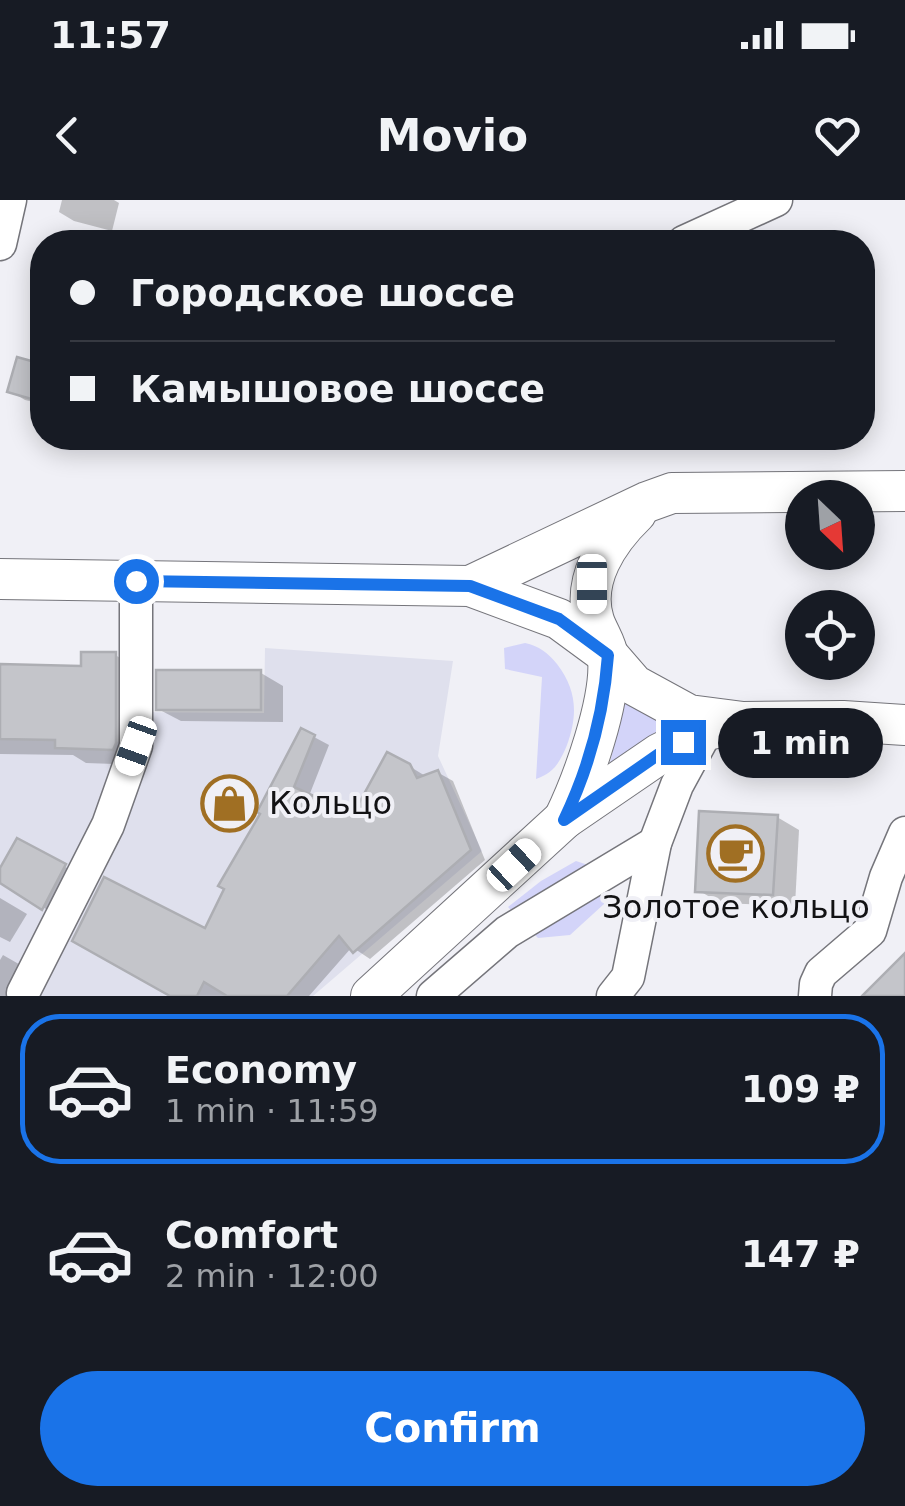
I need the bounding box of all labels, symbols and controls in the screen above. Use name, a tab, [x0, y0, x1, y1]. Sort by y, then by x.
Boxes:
text: 11:57	[50, 13, 171, 57]
icon: back	[40, 108, 95, 163]
icon: heart	[810, 108, 865, 163]
text: Movio	[377, 109, 528, 162]
text: Городское шоссе	[130, 271, 515, 315]
text: Камышовое шоссе	[130, 367, 545, 411]
north arrow	[785, 480, 875, 570]
map controls	[785, 480, 875, 680]
car	[577, 554, 607, 614]
route start	[114, 559, 159, 604]
button: locate	[785, 590, 875, 680]
callout: 1 min	[718, 707, 883, 777]
car	[112, 713, 160, 779]
route end	[661, 720, 706, 765]
text: 1 min	[750, 724, 851, 762]
shop icon: Кольцо	[200, 773, 260, 833]
place label: Кольцо	[269, 784, 392, 822]
cafe icon: Золотое кольцо	[706, 823, 766, 883]
car	[482, 834, 546, 896]
place label: Золотое кольцо	[602, 888, 870, 926]
icon: car	[45, 1044, 135, 1134]
text: Economy	[165, 1048, 357, 1092]
text: 109 ₽	[741, 1067, 860, 1111]
text: 1 min · 11:59	[165, 1092, 379, 1130]
icon: car	[45, 1209, 135, 1299]
text: Comfort	[165, 1213, 338, 1257]
text: 147 ₽	[741, 1232, 860, 1276]
text: 2 min · 12:00	[165, 1257, 379, 1295]
button: Confirm	[40, 1371, 865, 1486]

